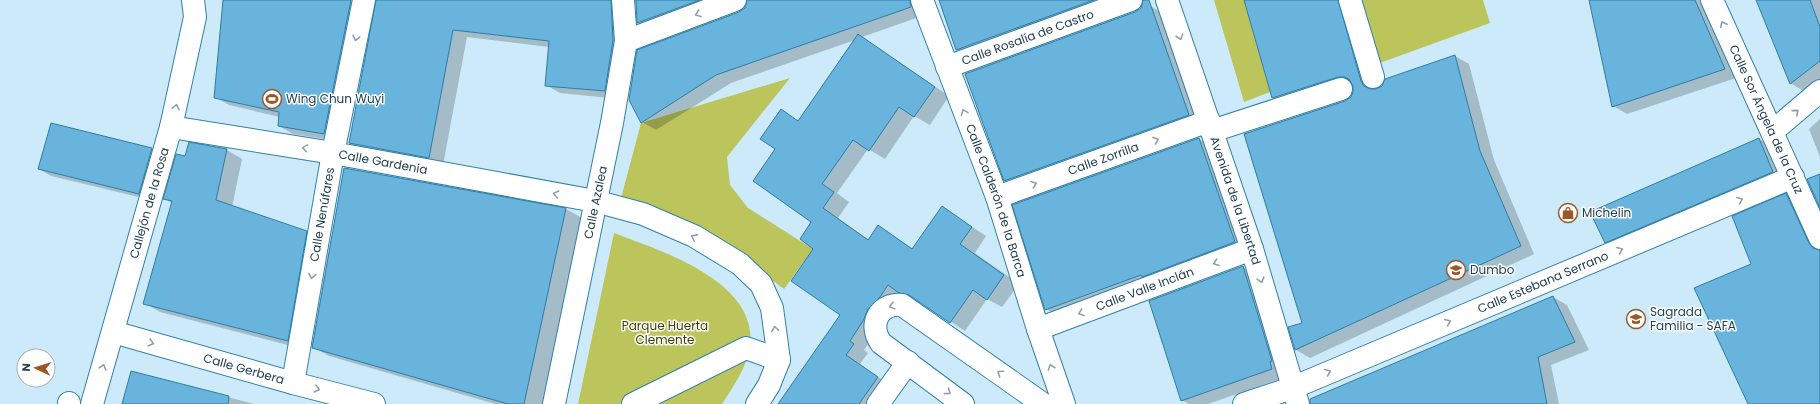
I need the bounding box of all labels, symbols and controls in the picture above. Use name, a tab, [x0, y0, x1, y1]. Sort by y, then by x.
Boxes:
street label: Calle Rosalía de Castro	[959, 5, 1096, 69]
one-way arrow	[695, 9, 702, 17]
one-way arrow	[1720, 20, 1728, 28]
one-way arrow	[1176, 33, 1184, 40]
one-way arrow	[353, 35, 361, 41]
street label: Calle Sor Ángela de la Cruz	[1725, 42, 1808, 196]
sports icon: Wing Chun Wuyi	[261, 88, 283, 110]
place label: Wing Chun Wuyi	[286, 90, 384, 107]
one-way arrow	[171, 103, 179, 110]
one-way arrow	[960, 108, 968, 115]
one-way arrow	[1791, 109, 1799, 116]
street label: Calle Calderón de la Barca	[962, 121, 1030, 280]
street label: Avenida de la Libertad	[1206, 134, 1265, 267]
one-way arrow	[1153, 136, 1160, 145]
street label: Calle Zorrilla	[1065, 138, 1141, 179]
one-way arrow	[301, 144, 308, 153]
street label: Callejón de la Rosa	[125, 145, 173, 260]
street label: Calle Gardenia	[337, 145, 429, 178]
street label: Calle Azalea	[579, 164, 611, 240]
street label: Calle Nenúfares	[305, 166, 338, 263]
one-way arrow	[1031, 181, 1038, 189]
one-way arrow	[553, 191, 560, 199]
one-way arrow	[1736, 196, 1743, 204]
shop icon: Michelin	[1557, 202, 1579, 224]
place label: Michelin	[1582, 204, 1631, 221]
one-way arrow	[691, 234, 698, 241]
street label: Calle Estebana Serrano	[1475, 247, 1611, 317]
one-way arrow	[1615, 247, 1623, 255]
one-way arrow	[1212, 258, 1219, 266]
school or university icon: Dumbo	[1445, 259, 1467, 281]
place label: Dumbo	[1470, 261, 1515, 278]
street label: Calle Valle Inclán	[1093, 263, 1196, 315]
one-way arrow	[308, 273, 317, 279]
one-way arrow	[1256, 276, 1265, 283]
one-way arrow	[888, 301, 895, 310]
place label: Sagrada Familia - SAFA	[1650, 303, 1736, 334]
one-way arrow	[1077, 308, 1084, 317]
school or university icon: Sagrada Familia - SAFA	[1625, 308, 1647, 330]
park label: Parque Huerta Clemente	[622, 317, 708, 348]
one-way arrow	[1444, 319, 1452, 327]
one-way arrow	[771, 326, 780, 332]
one-way arrow	[147, 338, 154, 347]
north arrow	[16, 348, 56, 388]
street label: Calle Gerbera	[202, 349, 286, 388]
text: N	[18, 363, 34, 372]
one-way arrow	[98, 363, 107, 370]
one-way arrow	[1047, 364, 1056, 371]
one-way arrow	[1325, 369, 1332, 377]
one-way arrow	[997, 371, 1004, 378]
one-way arrow	[313, 384, 320, 393]
one-way arrow	[943, 388, 950, 395]

